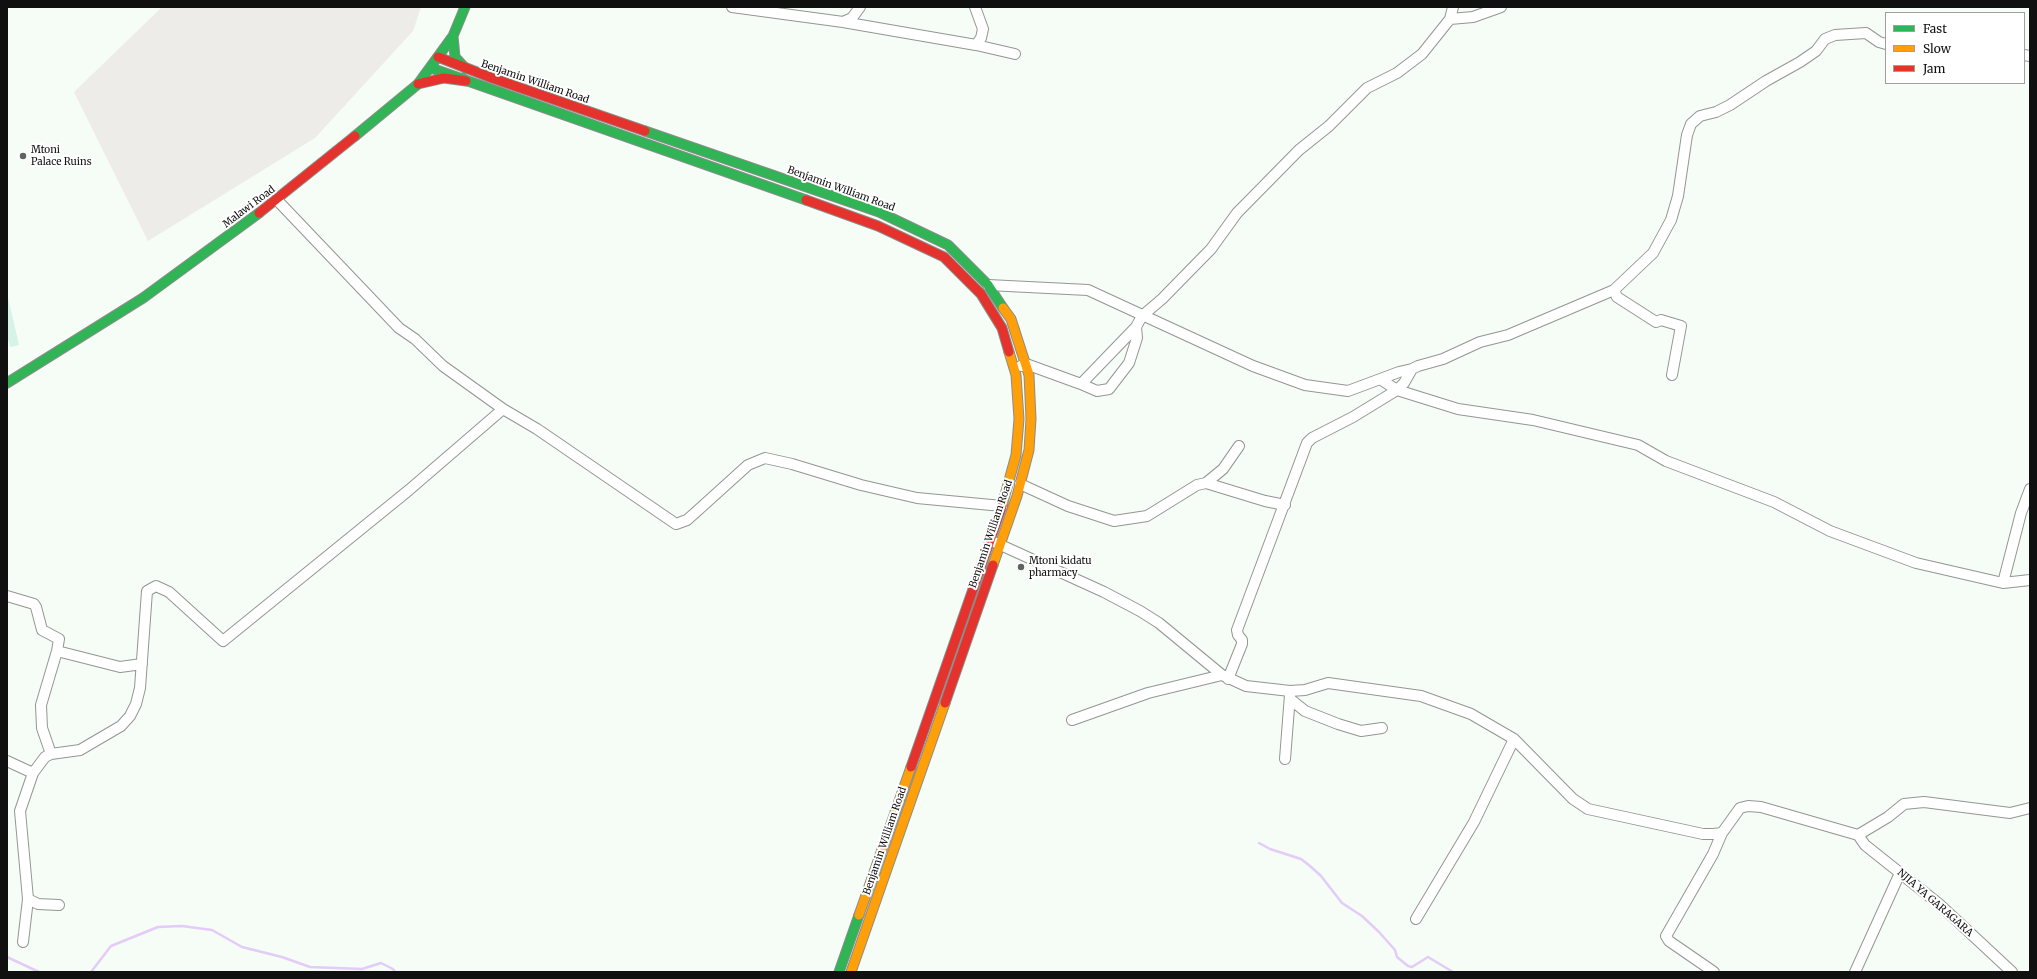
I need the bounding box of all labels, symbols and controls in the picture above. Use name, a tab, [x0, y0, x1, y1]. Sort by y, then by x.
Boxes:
legend	[1885, 12, 2025, 84]
text: Fast	[1923, 21, 1947, 36]
text: Slow	[1923, 41, 1951, 56]
street label: Benjamin William Road	[479, 58, 591, 106]
text: Jam	[1923, 61, 1945, 76]
place label: Mtoni Palace Ruins	[31, 144, 92, 168]
marker: Mtoni Palace Ruins	[18, 151, 28, 161]
street label: Benjamin William Road	[786, 164, 896, 214]
street label: Malawi Road	[221, 184, 277, 230]
street label: Benjamin William Road	[967, 478, 1015, 590]
place label: Mtoni kidatu pharmacy	[1029, 555, 1092, 578]
marker: Mtoni kidatu pharmacy	[1016, 562, 1026, 572]
street label: Benjamin William Road	[861, 785, 909, 897]
street label: NJIA YA GARAGARA	[1895, 867, 1975, 939]

